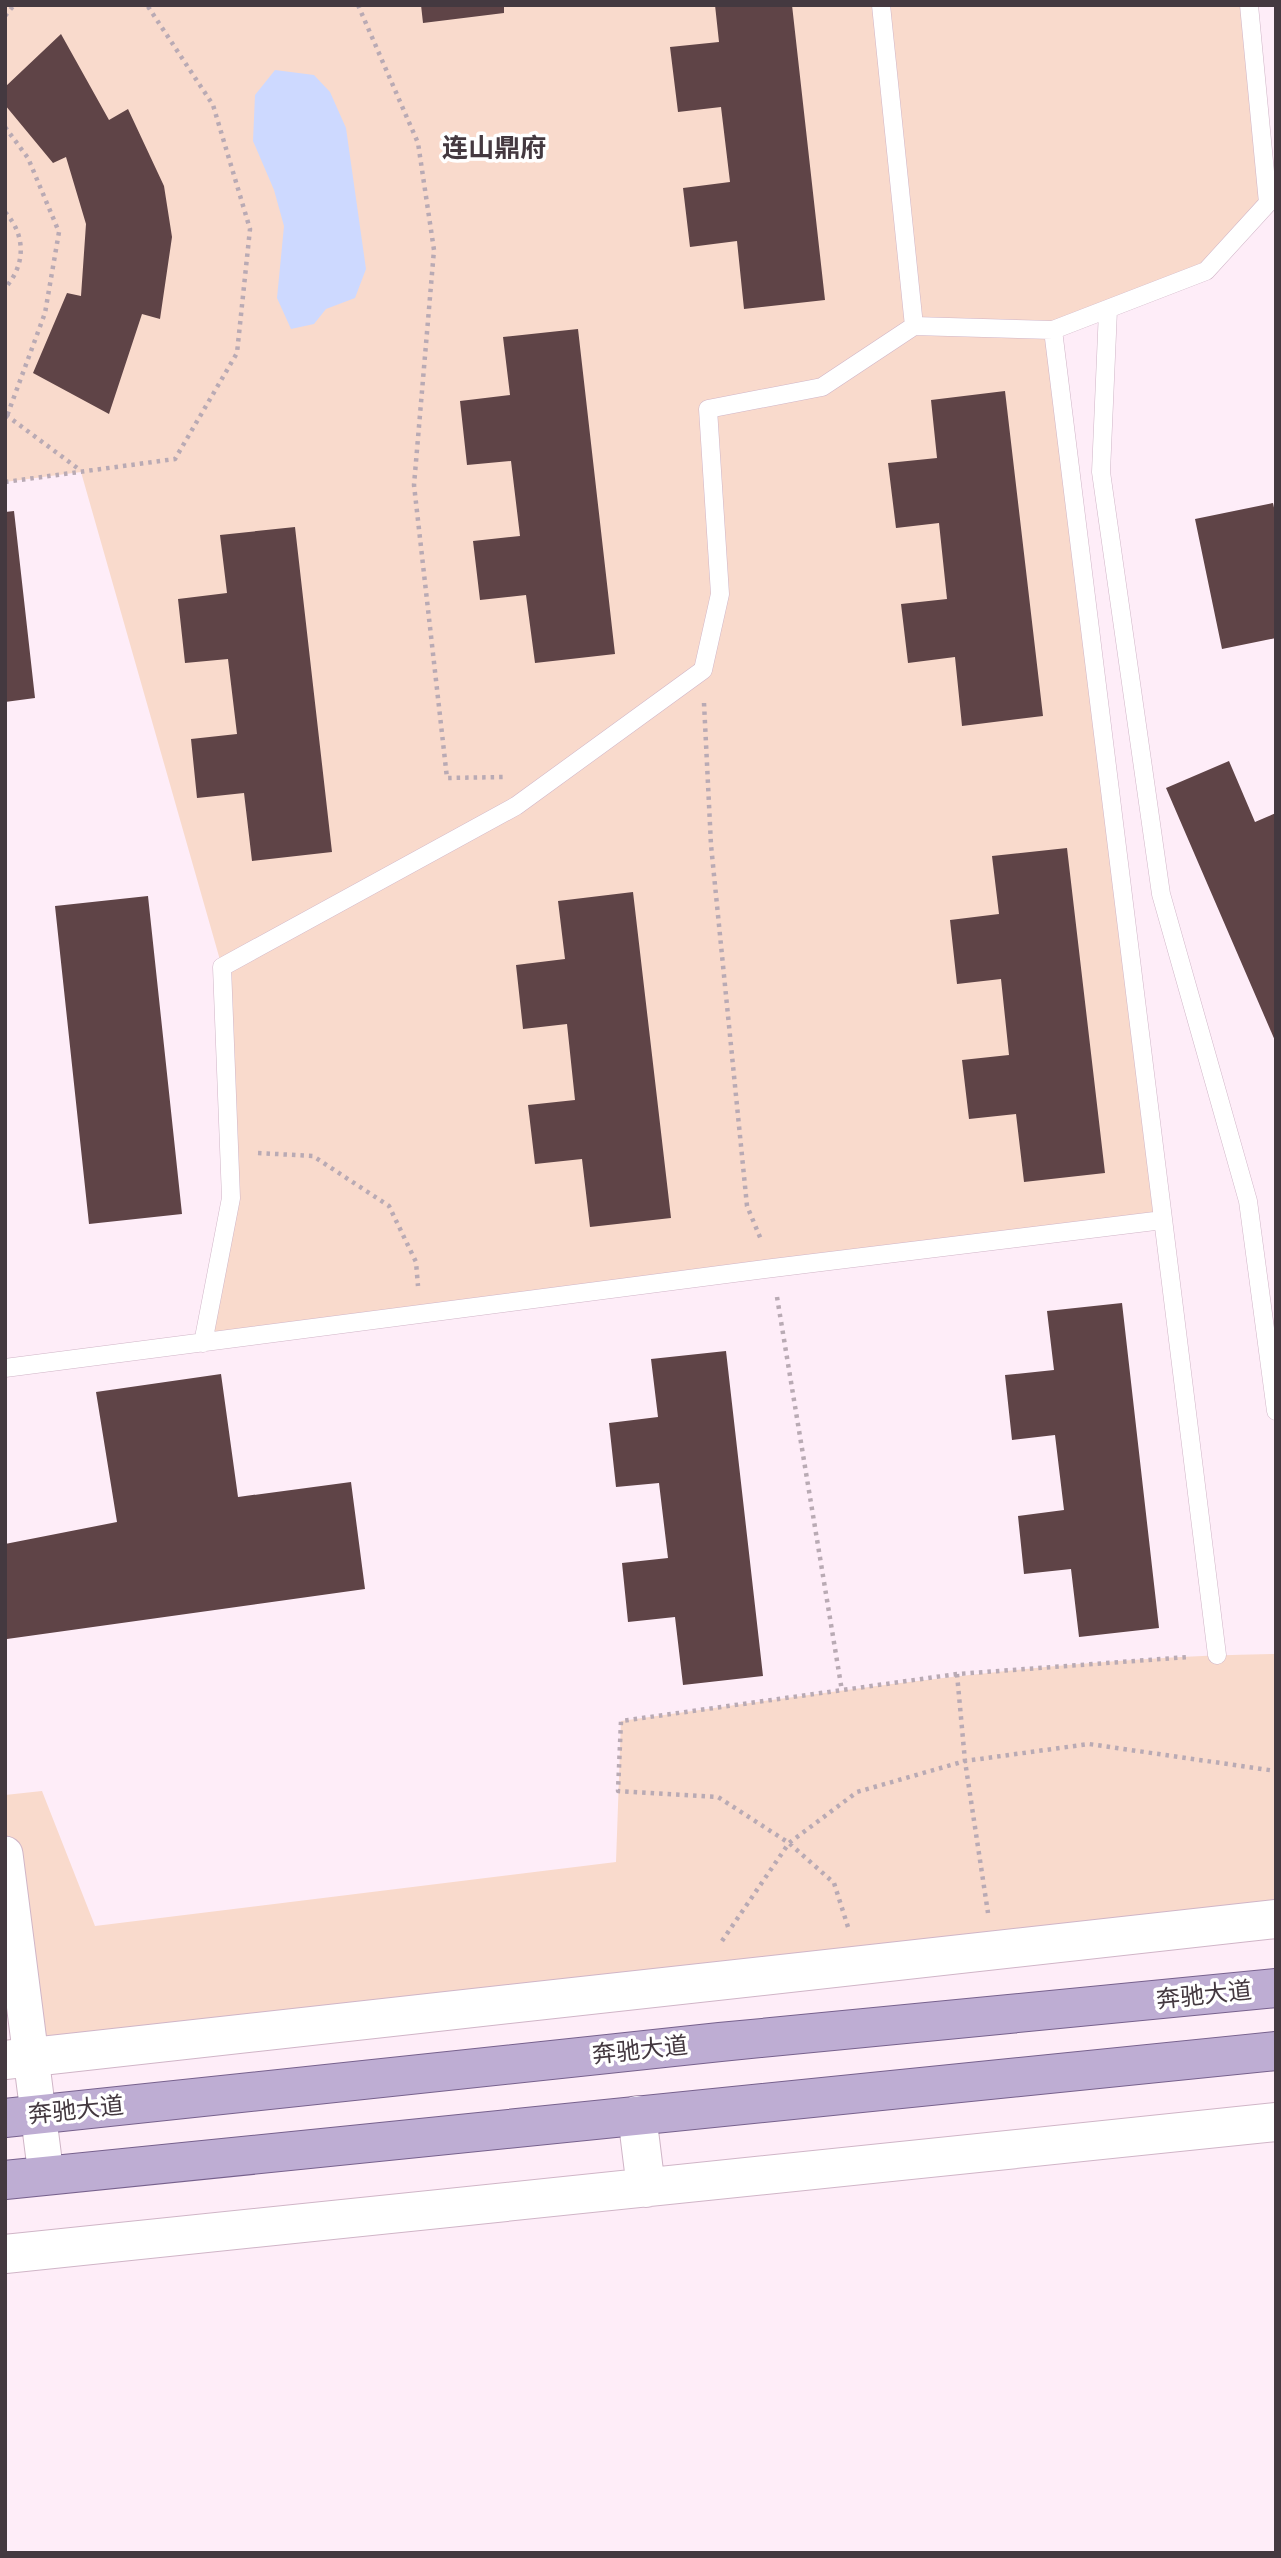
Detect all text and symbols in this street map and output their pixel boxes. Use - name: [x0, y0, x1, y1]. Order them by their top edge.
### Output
- district label: 连山鼎府: [442, 133, 546, 164]
- street label: 奔驰大道: [1155, 1976, 1253, 2014]
- street label: 奔驰大道: [591, 2031, 689, 2069]
- street label: 奔驰大道: [27, 2091, 125, 2129]

